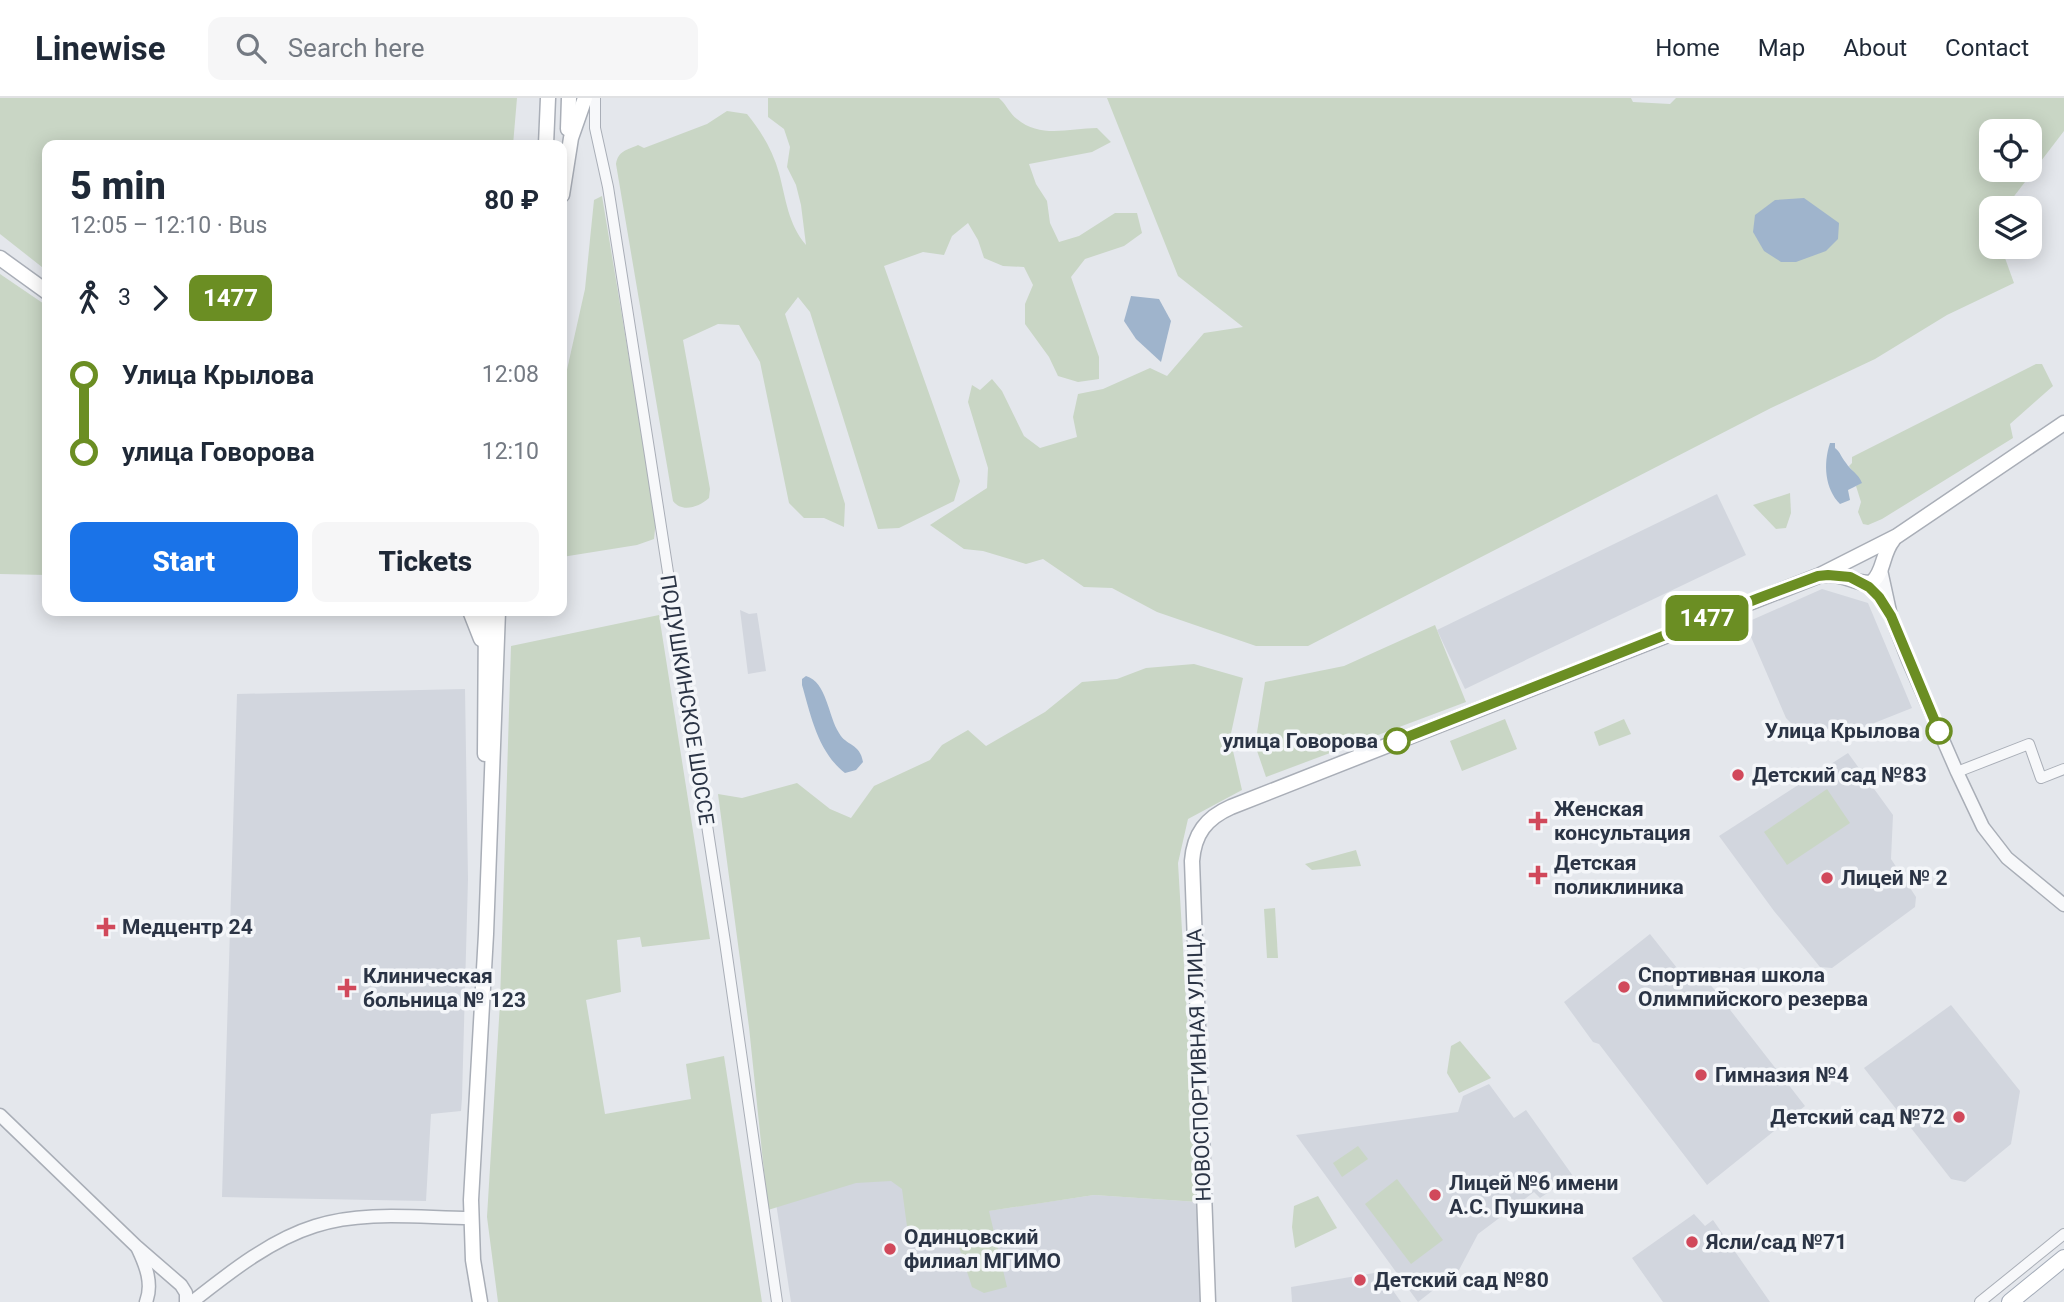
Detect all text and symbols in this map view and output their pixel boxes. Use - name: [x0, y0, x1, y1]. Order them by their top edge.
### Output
- search box: [208, 17, 698, 80]
- text: Linewise: [35, 29, 166, 68]
- icon: search: [232, 29, 270, 67]
- text: Search here: [288, 33, 424, 63]
- text: Home: [1655, 34, 1720, 62]
- text: Map: [1758, 34, 1805, 62]
- text: About: [1843, 34, 1907, 62]
- text: Contact: [1945, 34, 2029, 62]
- map controls: [1979, 119, 2042, 259]
- button: locate: [1979, 119, 2042, 182]
- text: 5 min: [70, 164, 166, 208]
- text: 80 ₽: [484, 185, 539, 215]
- button: layers: [1979, 196, 2042, 259]
- text: 12:05 – 12:10 · Bus: [70, 212, 267, 239]
- icon: walk: [70, 279, 108, 317]
- icon: forward: [141, 279, 179, 317]
- text: 3: [118, 284, 131, 311]
- text: 1477: [203, 284, 258, 312]
- text: Улица Крылова: [122, 360, 314, 390]
- text: 12:08: [482, 361, 539, 388]
- text: улица Говорова: [122, 437, 315, 467]
- text: 12:10: [482, 438, 539, 465]
- button: Start: [70, 522, 298, 602]
- button: Tickets: [312, 522, 539, 602]
- street label: ПОДУШКИНСКОЕ ШОССЕ: [655, 573, 719, 827]
- line badge: 1477: [1658, 595, 1756, 641]
- text: 1477: [1679, 604, 1735, 632]
- marker: Улица Крылова: [1926, 718, 1952, 744]
- place label: Улица Крылова: [1765, 719, 1920, 743]
- marker: улица Говорова: [1384, 728, 1410, 754]
- place label: улица Говорова: [1222, 729, 1378, 753]
- place label: Детский сад №83: [1752, 763, 1927, 787]
- marker: Детский сад №83: [1730, 767, 1746, 783]
- place label: Женская консультация: [1554, 797, 1691, 845]
- marker: Женская консультация: [1528, 811, 1548, 831]
- place label: Детская поликлиника: [1554, 851, 1684, 899]
- marker: Детская поликлиника: [1528, 865, 1548, 885]
- place label: Лицей № 2: [1841, 866, 1948, 890]
- marker: Лицей № 2: [1819, 870, 1835, 886]
- place label: Медцентр 24: [122, 915, 253, 939]
- marker: Медцентр 24: [96, 917, 116, 937]
- street label: НОВОСПОРТИВНАЯ УЛИЦА: [1182, 928, 1216, 1202]
- place label: Спортивная школа Олимпийского резерва: [1638, 963, 1868, 1011]
- place label: Клиническая больница № 123: [363, 964, 526, 1012]
- marker: Клиническая больница № 123: [337, 978, 357, 998]
- marker: Спортивная школа Олимпийского резерва: [1616, 979, 1632, 995]
- place label: Гимназия №4: [1715, 1063, 1849, 1087]
- marker: Гимназия №4: [1693, 1067, 1709, 1083]
- place label: Детский сад №72: [1770, 1105, 1945, 1129]
- marker: Детский сад №72: [1951, 1109, 1967, 1125]
- place label: Лицей №6 имени А.С. Пушкина: [1449, 1171, 1618, 1219]
- marker: Лицей №6 имени А.С. Пушкина: [1427, 1187, 1443, 1203]
- place label: Одинцовский филиал МГИМО: [904, 1225, 1061, 1273]
- place label: Ясли/сад №71: [1705, 1230, 1847, 1254]
- marker: Ясли/сад №71: [1684, 1234, 1700, 1250]
- marker: Одинцовский филиал МГИМО: [882, 1241, 898, 1257]
- place label: Детский сад №80: [1374, 1268, 1549, 1292]
- marker: Детский сад №80: [1352, 1272, 1368, 1288]

